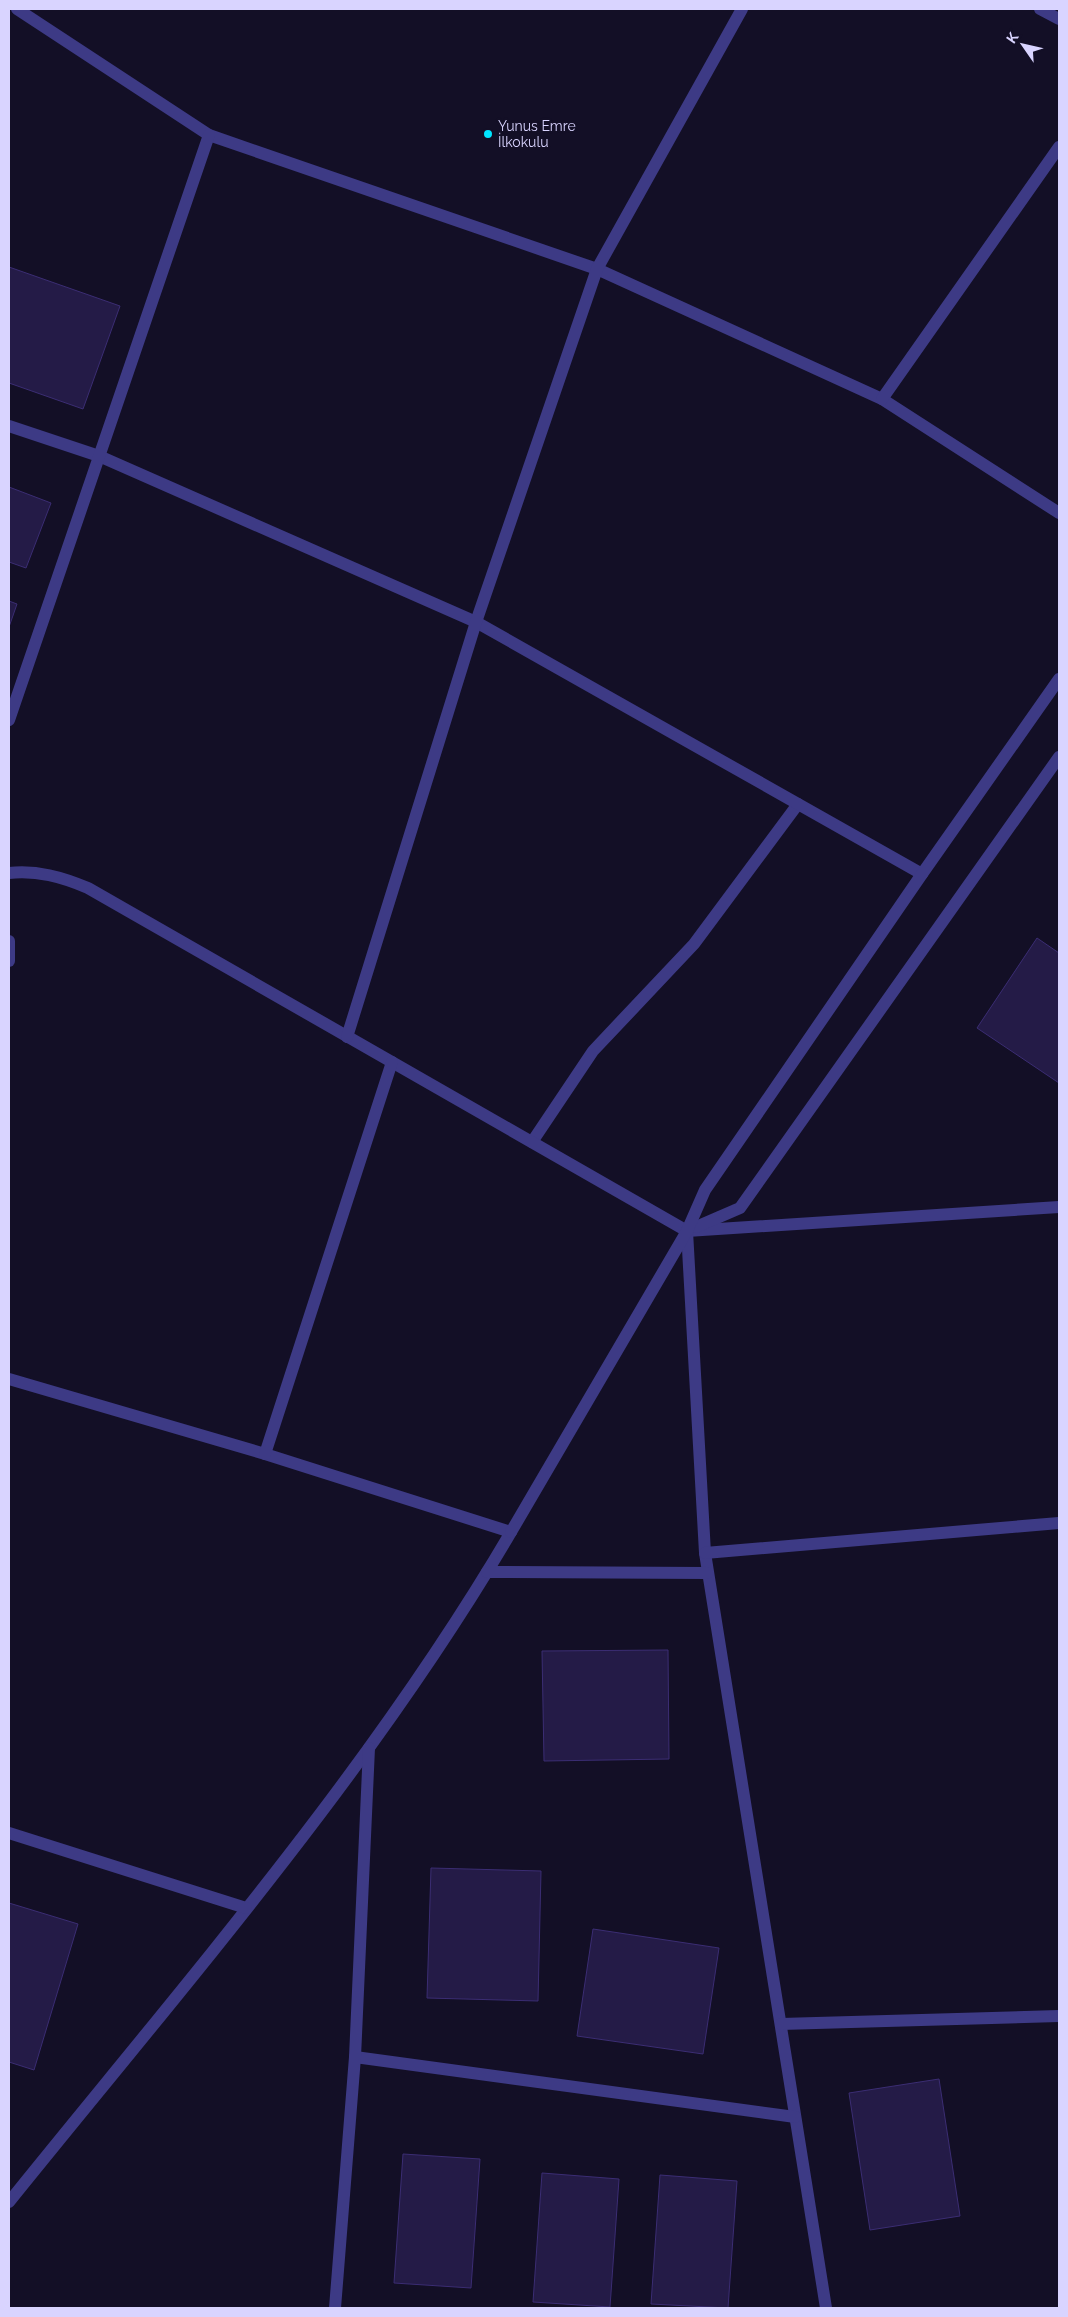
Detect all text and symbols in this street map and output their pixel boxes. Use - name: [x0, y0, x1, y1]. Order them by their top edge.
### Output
- north arrow: [998, 20, 1048, 70]
- text: K: [1003, 29, 1022, 46]
- place label: Yunus Emre İlkokulu: [498, 118, 576, 150]
- marker: Yunus Emre İlkokulu: [482, 128, 494, 140]

